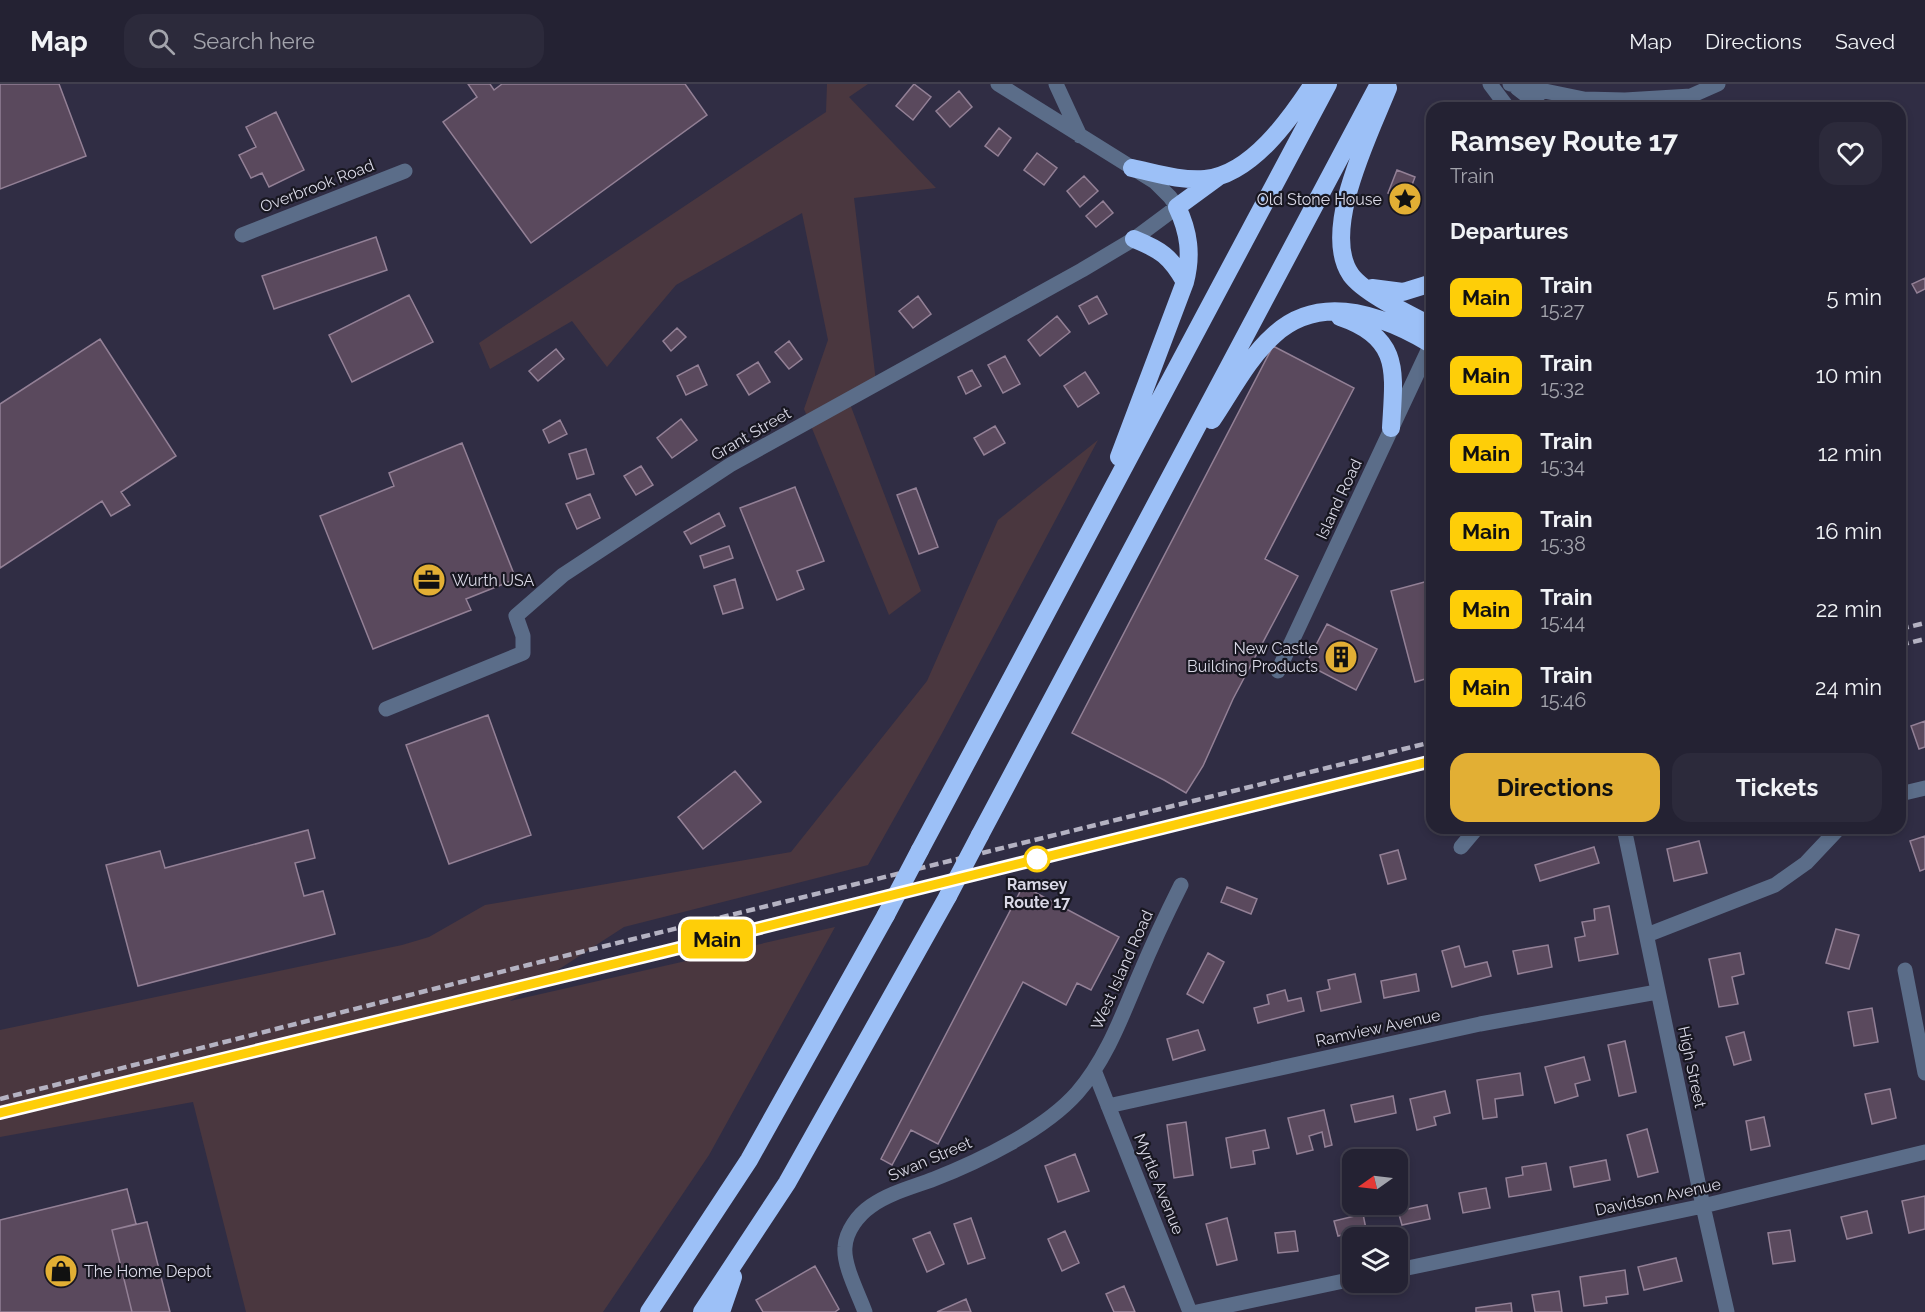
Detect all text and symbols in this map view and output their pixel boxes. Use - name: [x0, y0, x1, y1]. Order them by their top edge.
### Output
- search box: [124, 14, 544, 68]
- text: Map: [30, 25, 88, 58]
- icon: search: [145, 25, 178, 58]
- text: Search here: [193, 28, 315, 54]
- text: Map: [1629, 29, 1672, 54]
- text: Directions: [1705, 29, 1802, 54]
- text: Saved: [1835, 29, 1895, 54]
- button: heart: [1819, 122, 1882, 185]
- text: Ramsey Route 17: [1450, 125, 1678, 158]
- street label: Overbrook Road: [257, 156, 377, 216]
- text: Train: [1450, 164, 1494, 188]
- place icon: Old Stone House: [1387, 181, 1423, 217]
- place label: Old Stone House: [1257, 190, 1382, 209]
- text: Departures: [1450, 218, 1568, 244]
- text: Train: [1540, 272, 1593, 298]
- text: 5 min: [1827, 284, 1882, 310]
- text: Main: [1462, 285, 1510, 310]
- text: 15:27: [1540, 298, 1584, 322]
- text: Train: [1540, 350, 1593, 376]
- text: 10 min: [1816, 362, 1882, 388]
- text: Main: [1462, 363, 1510, 388]
- text: 15:32: [1540, 376, 1584, 400]
- street label: Grant Street: [708, 403, 795, 464]
- text: Train: [1540, 428, 1593, 454]
- text: 12 min: [1818, 440, 1882, 466]
- text: Main: [1462, 441, 1510, 466]
- text: 15:34: [1540, 454, 1585, 478]
- street label: Island Road: [1312, 456, 1366, 542]
- text: Train: [1540, 506, 1593, 532]
- text: 16 min: [1816, 518, 1882, 544]
- text: Main: [1462, 519, 1510, 544]
- text: 15:38: [1540, 532, 1586, 556]
- office icon: Wurth USA: [411, 562, 447, 598]
- place label: Wurth USA: [452, 571, 535, 590]
- text: Train: [1540, 584, 1593, 610]
- text: 22 min: [1816, 596, 1882, 622]
- text: Main: [1462, 597, 1510, 622]
- text: 15:44: [1540, 610, 1585, 634]
- place label: New Castle Building Products: [1187, 639, 1318, 676]
- building icon: New Castle Building Products: [1323, 639, 1359, 675]
- text: Train: [1540, 662, 1593, 688]
- text: 24 min: [1815, 674, 1882, 700]
- text: Main: [1462, 675, 1510, 700]
- text: 15:46: [1540, 688, 1586, 712]
- button: Directions: [1450, 753, 1660, 822]
- button: Tickets: [1672, 753, 1882, 822]
- marker: Ramsey Route 17: [1024, 846, 1050, 872]
- place label: Ramsey Route 17: [1004, 875, 1070, 912]
- street label: West Island Road: [1087, 907, 1157, 1033]
- line badge: Main: [675, 920, 759, 958]
- text: Main: [693, 927, 741, 952]
- street label: Ramview Avenue: [1314, 1006, 1442, 1050]
- street label: High Street: [1674, 1024, 1710, 1110]
- street label: Myrtle Avenue: [1130, 1131, 1188, 1237]
- street label: Swan Street: [885, 1133, 975, 1185]
- north arrow: [1342, 1149, 1408, 1215]
- map controls: [1342, 1149, 1408, 1293]
- street label: Davidson Avenue: [1593, 1174, 1723, 1220]
- button: layers: [1342, 1227, 1408, 1293]
- shop icon: The Home Depot: [43, 1253, 79, 1289]
- place label: The Home Depot: [84, 1262, 212, 1281]

